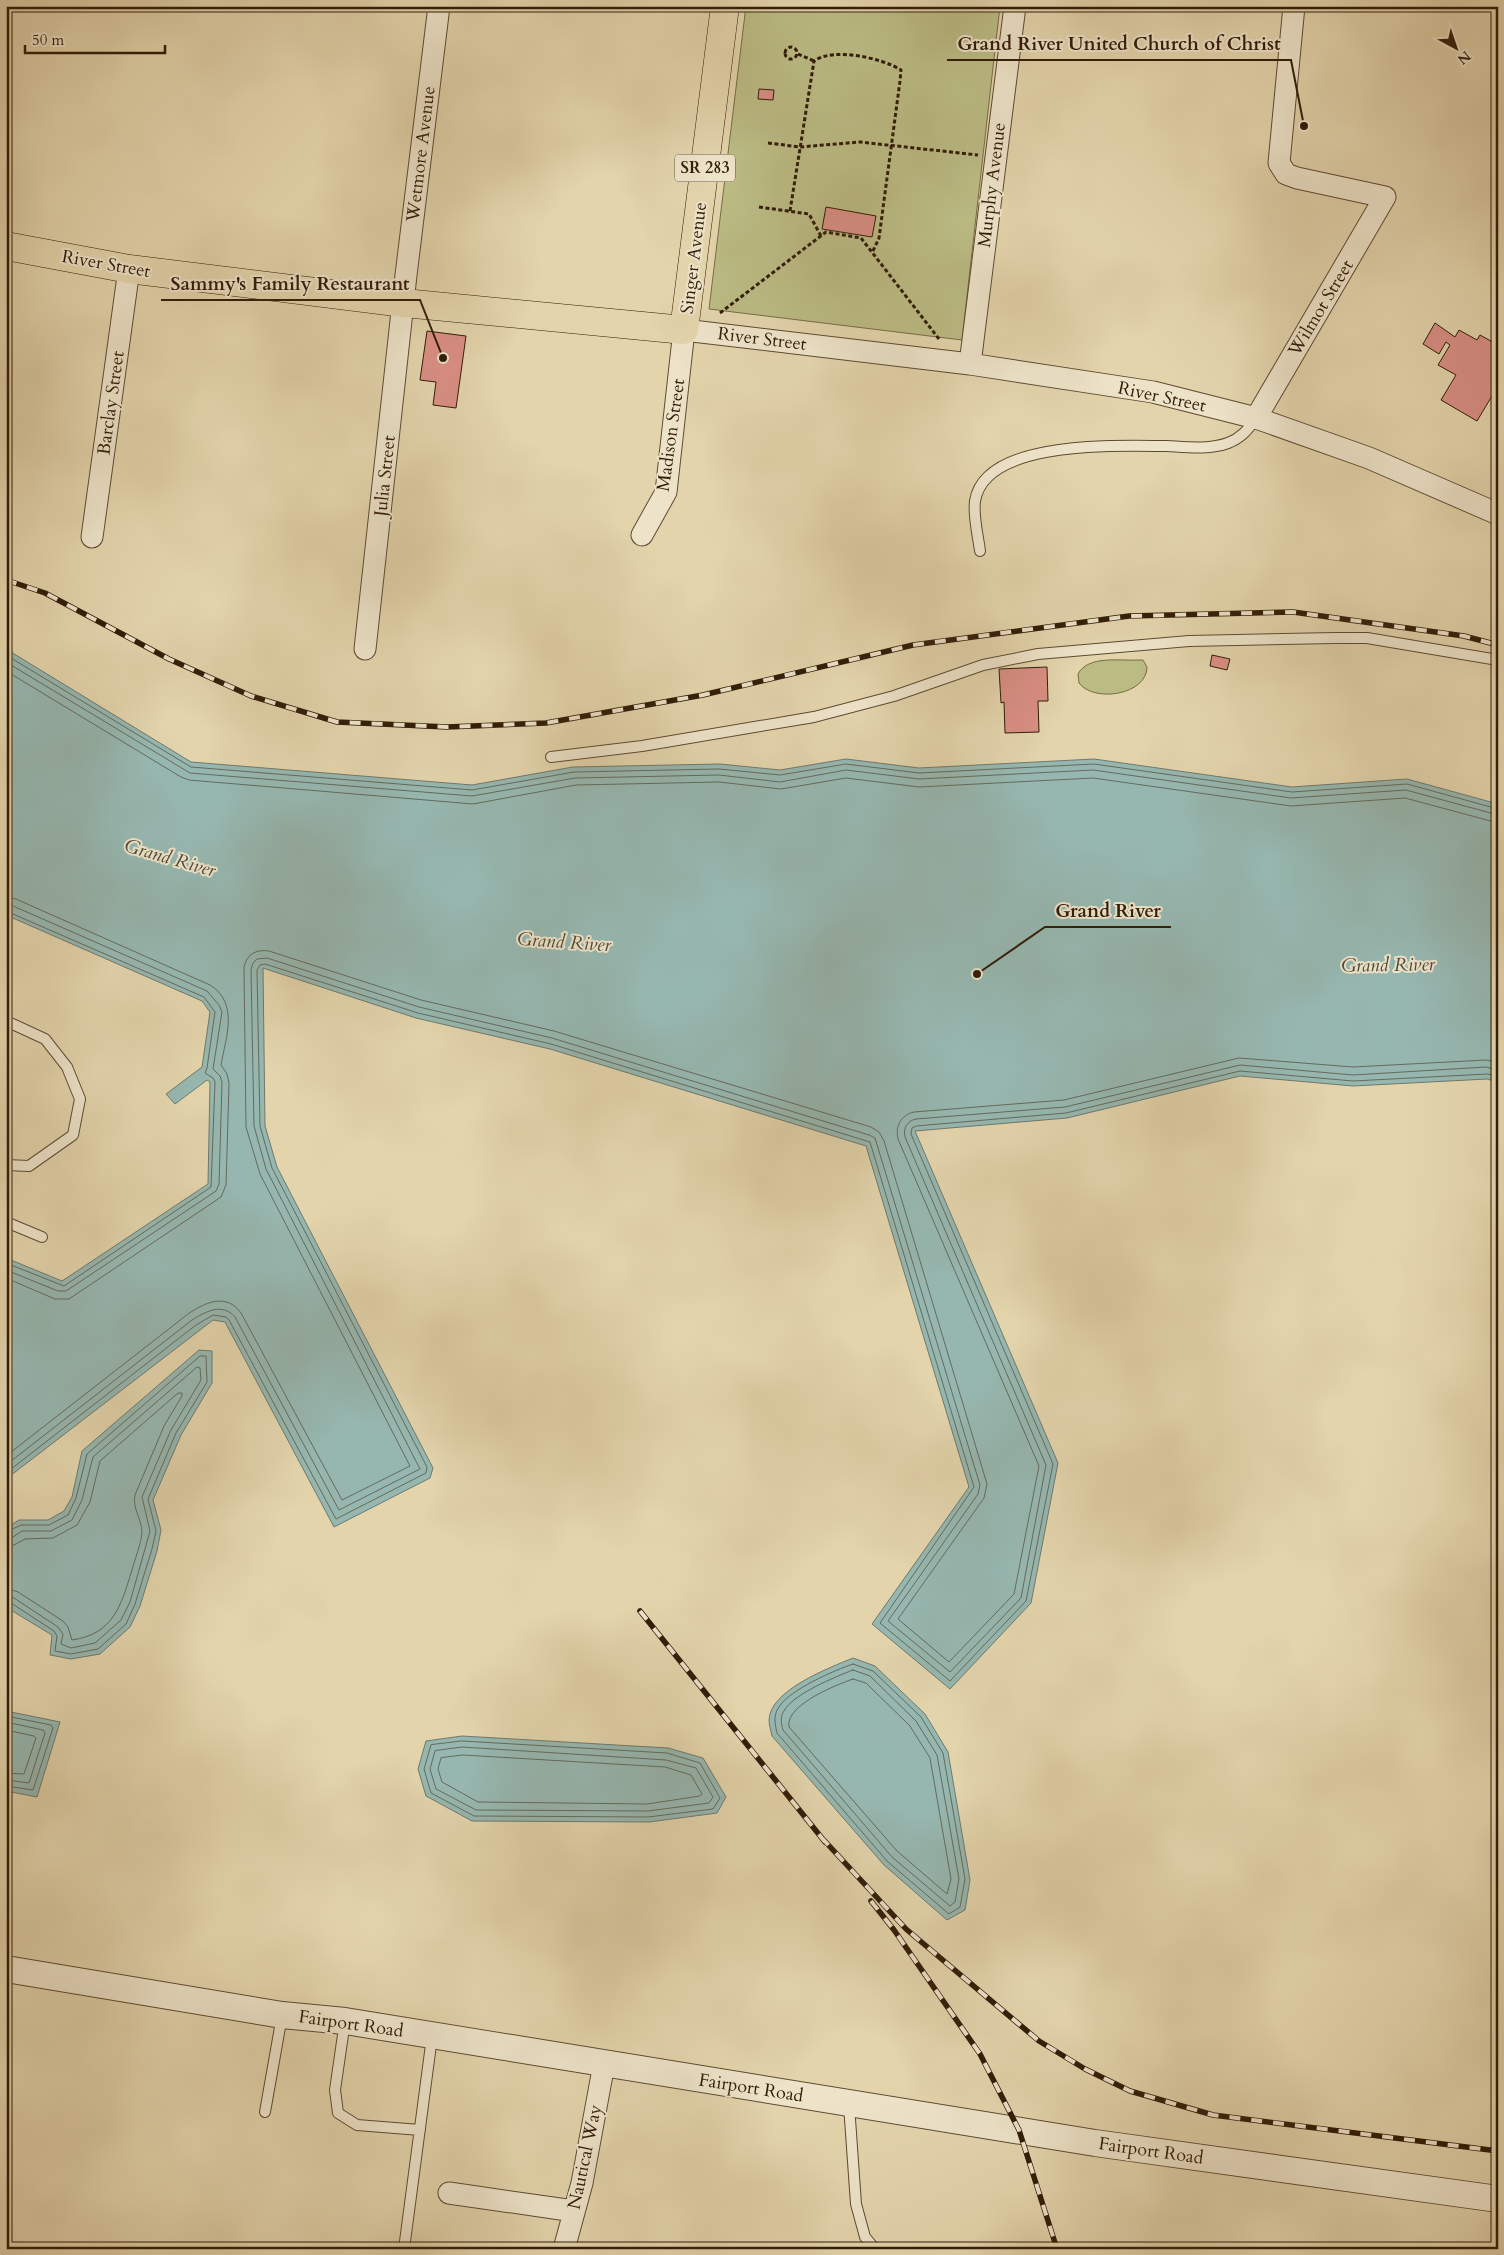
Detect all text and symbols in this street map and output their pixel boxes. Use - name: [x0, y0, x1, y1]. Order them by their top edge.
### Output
- scale bar: [25, 22, 165, 54]
- north arrow: [1432, 22, 1482, 72]
- callout: Grand River United Church of Christ: [947, 26, 1291, 60]
- text: 50 m: [32, 30, 64, 50]
- text: Grand River United Church of Christ: [957, 31, 1281, 57]
- text: N: [1453, 46, 1475, 69]
- street label: Wetmore Avenue: [400, 85, 442, 224]
- street label: Murphy Avenue: [972, 121, 1012, 249]
- road number: SR 283: [675, 154, 735, 182]
- street label: Singer Avenue: [675, 201, 713, 315]
- street label: River Street: [60, 244, 153, 284]
- street label: Wilmot Street: [1282, 255, 1360, 362]
- callout: Sammy's Family Restaurant: [161, 266, 420, 300]
- text: Sammy's Family Restaurant: [170, 271, 410, 297]
- street label: River Street: [716, 321, 808, 357]
- street label: Barclay Street: [91, 349, 131, 457]
- street label: River Street: [1116, 375, 1209, 419]
- street label: Madison Street: [651, 377, 691, 493]
- street label: Julia Street: [368, 434, 402, 521]
- water label: Grand River: [121, 833, 219, 884]
- callout: Grand River: [1045, 893, 1171, 927]
- text: Grand River: [1055, 898, 1161, 924]
- water label: Grand River: [516, 926, 612, 958]
- water label: Grand River: [1341, 951, 1436, 979]
- street label: Fairport Road: [297, 2004, 405, 2044]
- street label: Fairport Road: [697, 2067, 806, 2109]
- street label: Nautical Way: [562, 2102, 608, 2212]
- street label: Fairport Road: [1097, 2131, 1205, 2171]

